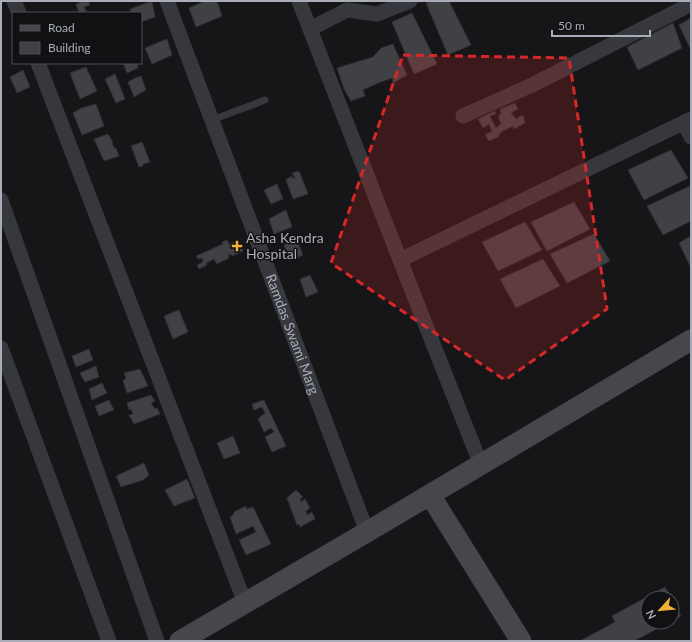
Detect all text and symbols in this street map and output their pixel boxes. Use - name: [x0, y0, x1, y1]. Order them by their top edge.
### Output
- legend: [12, 12, 142, 64]
- scale bar: [552, 12, 650, 38]
- text: 50 m: [558, 18, 585, 33]
- text: Road: [48, 20, 75, 35]
- text: Building: [48, 40, 91, 55]
- place label: Asha Kendra Hospital: [246, 229, 324, 262]
- marker: Asha Kendra Hospital: [231, 240, 243, 252]
- street label: Ramdas Swami Marg: [263, 271, 323, 397]
- north arrow: [640, 590, 680, 630]
- text: N: [643, 608, 658, 621]

